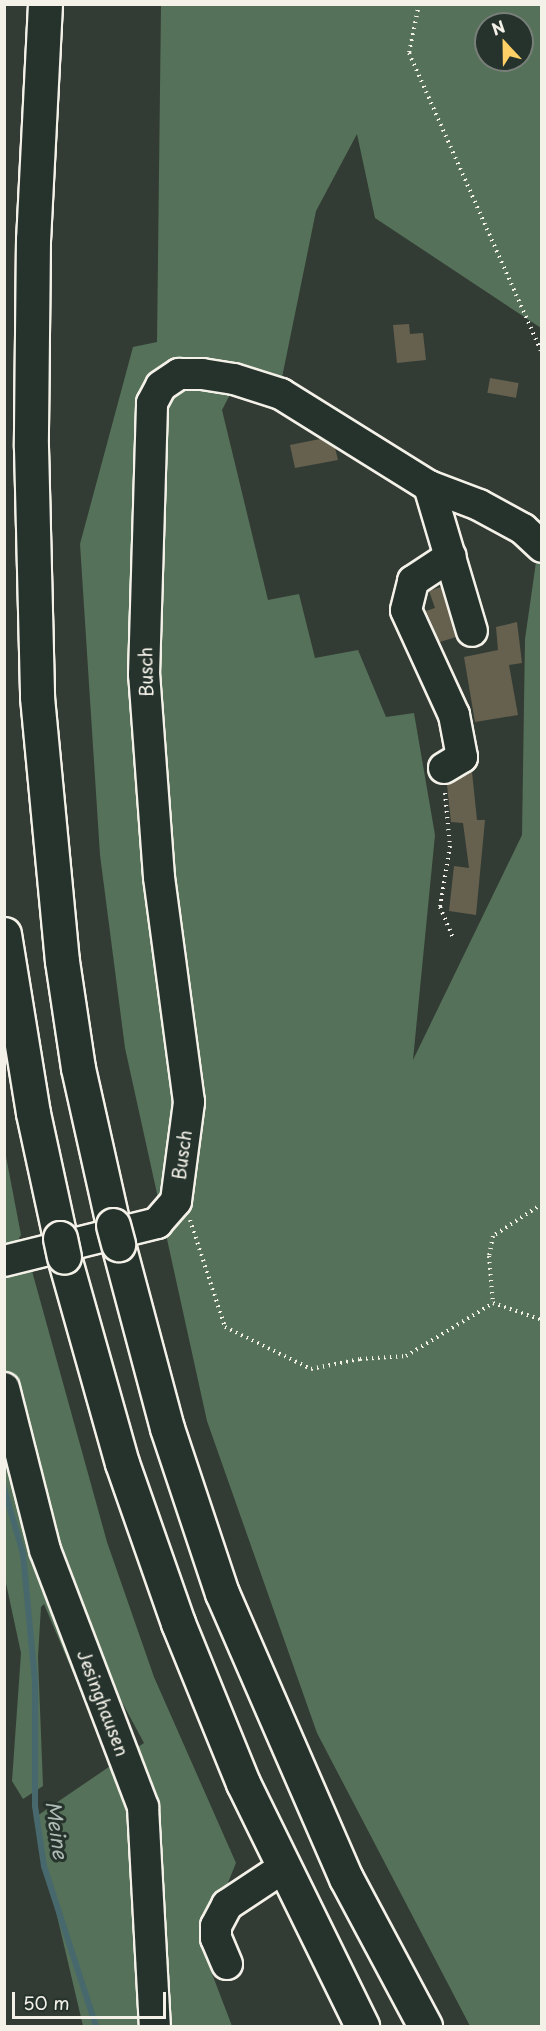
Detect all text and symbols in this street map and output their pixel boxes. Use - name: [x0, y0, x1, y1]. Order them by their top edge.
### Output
- north arrow: [474, 12, 534, 72]
- text: N: [488, 14, 508, 41]
- street label: Busch: [135, 647, 157, 697]
- street label: Busch: [168, 1129, 196, 1181]
- street label: Jesinghausen: [73, 1647, 133, 1759]
- water label: Meine: [41, 1799, 73, 1861]
- scale bar: [15, 1980, 170, 2018]
- text: 50 m: [23, 1989, 70, 2016]

